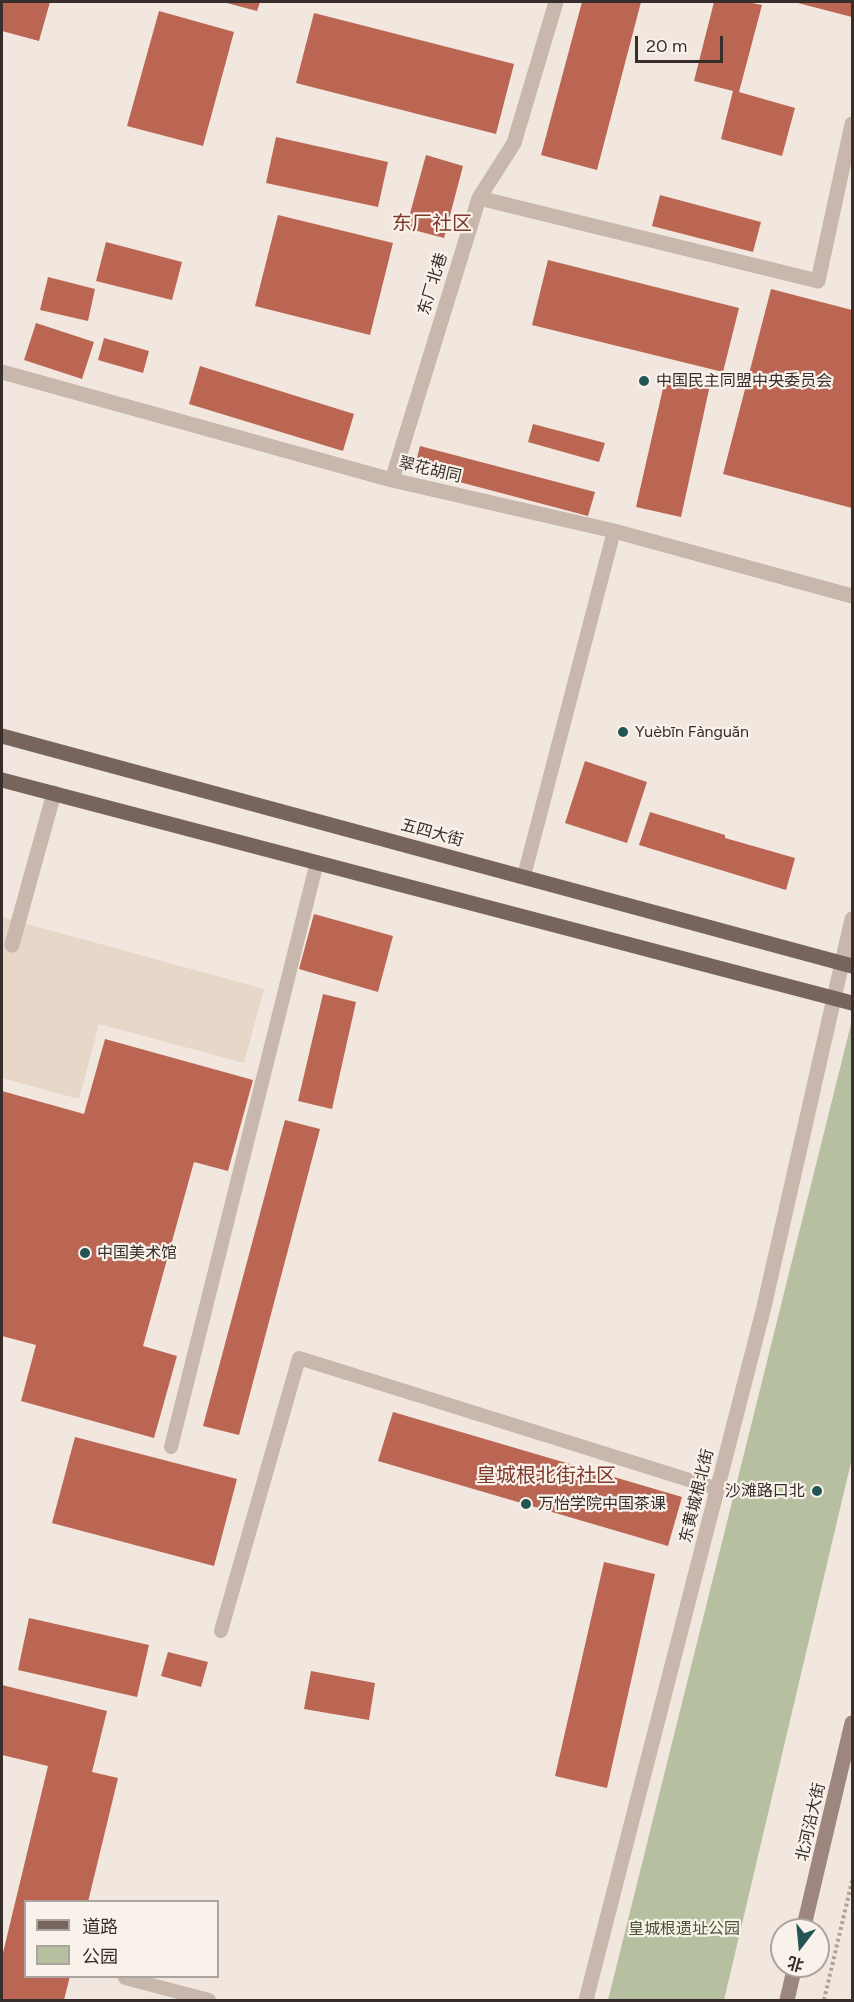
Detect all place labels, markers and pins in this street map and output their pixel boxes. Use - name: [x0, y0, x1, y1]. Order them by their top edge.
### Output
- place label: 中国民主同盟中央委员会: [656, 371, 832, 391]
- marker: 中国民主同盟中央委员会: [637, 374, 651, 388]
- place label: Yuèbīn Fànguǎn: [635, 722, 749, 742]
- marker: Yuèbīn Fànguǎn: [616, 725, 630, 739]
- place label: 中国美术馆: [97, 1243, 177, 1263]
- marker: 中国美术馆: [78, 1246, 92, 1260]
- place label: 沙滩路口北: [725, 1481, 805, 1501]
- marker: 沙滩路口北: [810, 1484, 824, 1498]
- place label: 万怡学院中国茶课: [538, 1494, 666, 1514]
- marker: 万怡学院中国茶课: [519, 1497, 533, 1511]

